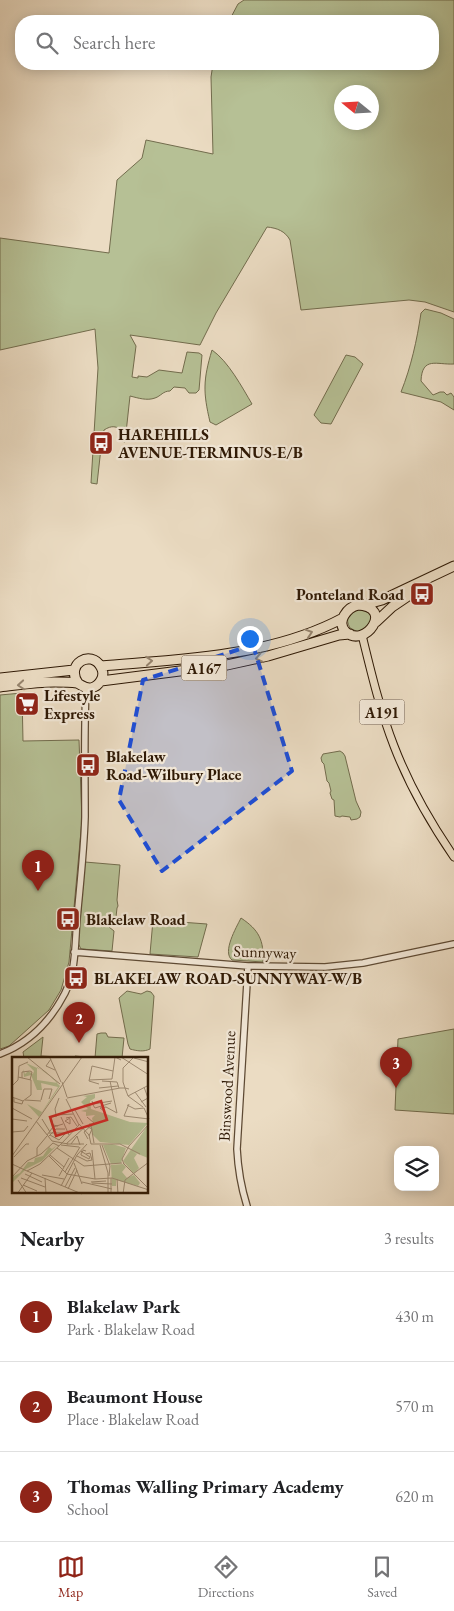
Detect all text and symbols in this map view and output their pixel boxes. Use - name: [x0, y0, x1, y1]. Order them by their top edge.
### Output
- search box: [15, 15, 439, 70]
- icon: search: [33, 29, 61, 57]
- text: Search here: [73, 30, 155, 55]
- north arrow: [334, 85, 379, 130]
- place label: HAREHILLS AVENUE-TERMINUS-E/B: [117, 424, 303, 463]
- bus stop icon: HAREHILLS AVENUE-TERMINUS-E/B: [88, 430, 114, 456]
- bus stop icon: Ponteland Road: [409, 581, 435, 607]
- place label: Ponteland Road: [296, 584, 404, 605]
- your location: [237, 626, 263, 652]
- one-way arrow: [304, 629, 312, 639]
- one-way arrow: [254, 653, 263, 663]
- one-way arrow: [145, 656, 153, 667]
- road number: A167: [182, 656, 226, 680]
- one-way arrow: [17, 679, 25, 690]
- place label: Lifestyle Express: [44, 685, 101, 724]
- supermarket icon: Lifestyle Express: [14, 691, 40, 717]
- road number: A191: [360, 700, 404, 724]
- place label: Blakelaw Road-Wilbury Place: [106, 746, 242, 785]
- bus stop icon: Blakelaw Road-Wilbury Place: [75, 752, 101, 778]
- pin: 1: [22, 850, 54, 891]
- bus stop icon: Blakelaw Road: [55, 906, 81, 932]
- place label: Blakelaw Road: [86, 909, 186, 930]
- street label: Sunnyway: [233, 940, 298, 964]
- bus stop icon: BLAKELAW ROAD-SUNNYWAY-W/B: [63, 965, 89, 991]
- place label: BLAKELAW ROAD-SUNNYWAY-W/B: [94, 968, 362, 989]
- pin: 2: [63, 1002, 95, 1043]
- street label: Binswood Avenue: [214, 1030, 240, 1142]
- pin: 3: [380, 1047, 412, 1088]
- inset map: [12, 1057, 149, 1194]
- map controls: [394, 1146, 439, 1191]
- button: layers: [394, 1146, 439, 1191]
- text: Nearby: [20, 1225, 84, 1252]
- text: 3 results: [384, 1228, 434, 1249]
- text: Blakelaw Park: [67, 1294, 180, 1319]
- text: 1: [32, 1306, 40, 1327]
- text: 430 m: [395, 1306, 434, 1327]
- text: Park · Blakelaw Road: [67, 1319, 195, 1340]
- text: Beaumont House: [67, 1384, 203, 1409]
- text: 2: [32, 1396, 40, 1417]
- text: 570 m: [395, 1396, 434, 1417]
- text: Place · Blakelaw Road: [67, 1409, 199, 1430]
- text: Thomas Walling Primary Academy: [67, 1474, 344, 1499]
- text: 3: [32, 1486, 40, 1507]
- text: 620 m: [395, 1486, 434, 1507]
- text: School: [67, 1499, 109, 1520]
- tab: Map: [57, 1553, 85, 1601]
- tab: Directions: [198, 1553, 254, 1601]
- tab: Saved: [367, 1553, 397, 1601]

